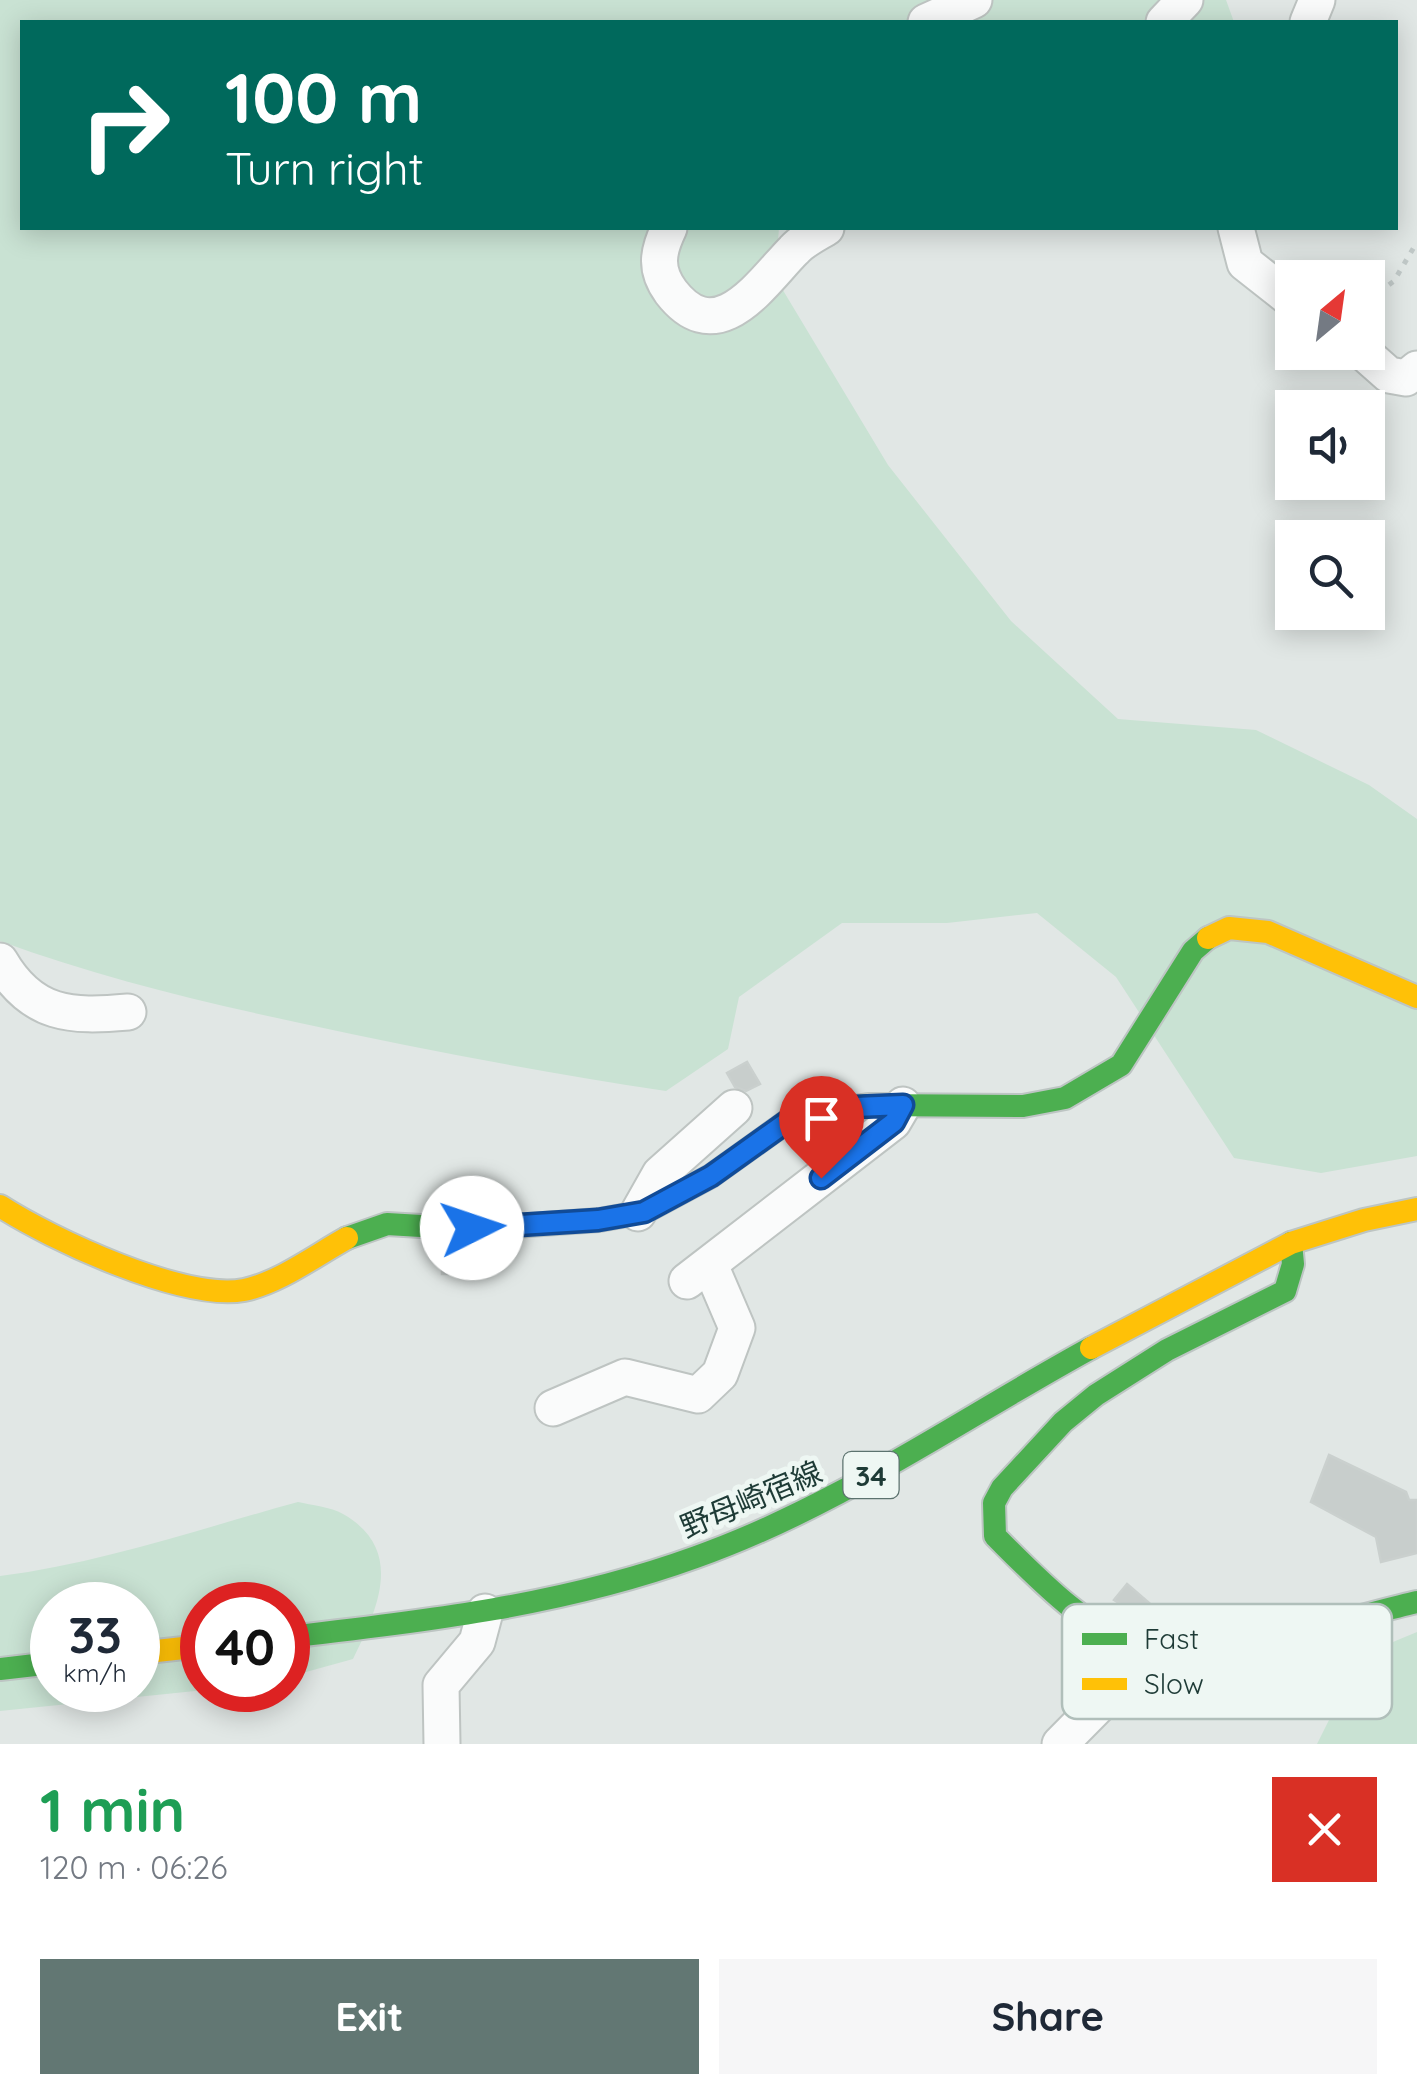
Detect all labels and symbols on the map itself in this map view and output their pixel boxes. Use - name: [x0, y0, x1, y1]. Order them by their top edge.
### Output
- north arrow: [1275, 260, 1385, 370]
- pin: [779, 1076, 864, 1179]
- position arrow: [420, 1176, 524, 1280]
- street label: 野母崎宿線: [675, 1452, 827, 1546]
- road number: 34: [844, 1452, 898, 1498]
- speed limit sign: 40: [180, 1582, 310, 1712]
- legend: [1062, 1604, 1392, 1719]
- text: Fast: [1144, 1621, 1199, 1656]
- text: Slow: [1144, 1666, 1204, 1701]

